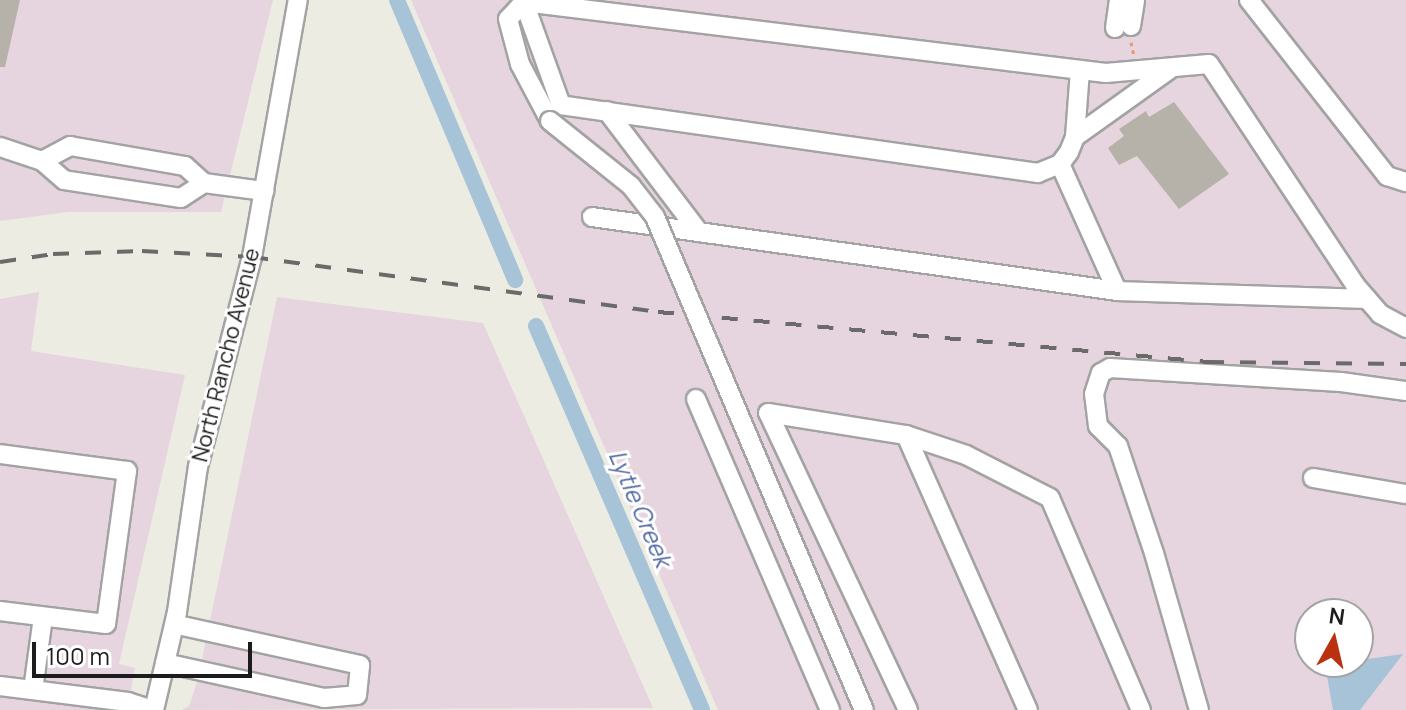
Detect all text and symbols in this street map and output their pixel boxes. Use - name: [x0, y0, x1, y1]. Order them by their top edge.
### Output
- street label: North Rancho Avenue: [187, 245, 265, 465]
- water label: Lytle Creek: [603, 445, 679, 571]
- north arrow: [1294, 598, 1374, 678]
- text: N: [1327, 600, 1347, 632]
- scale bar: [36, 626, 256, 676]
- text: 100 m: [46, 639, 110, 672]

